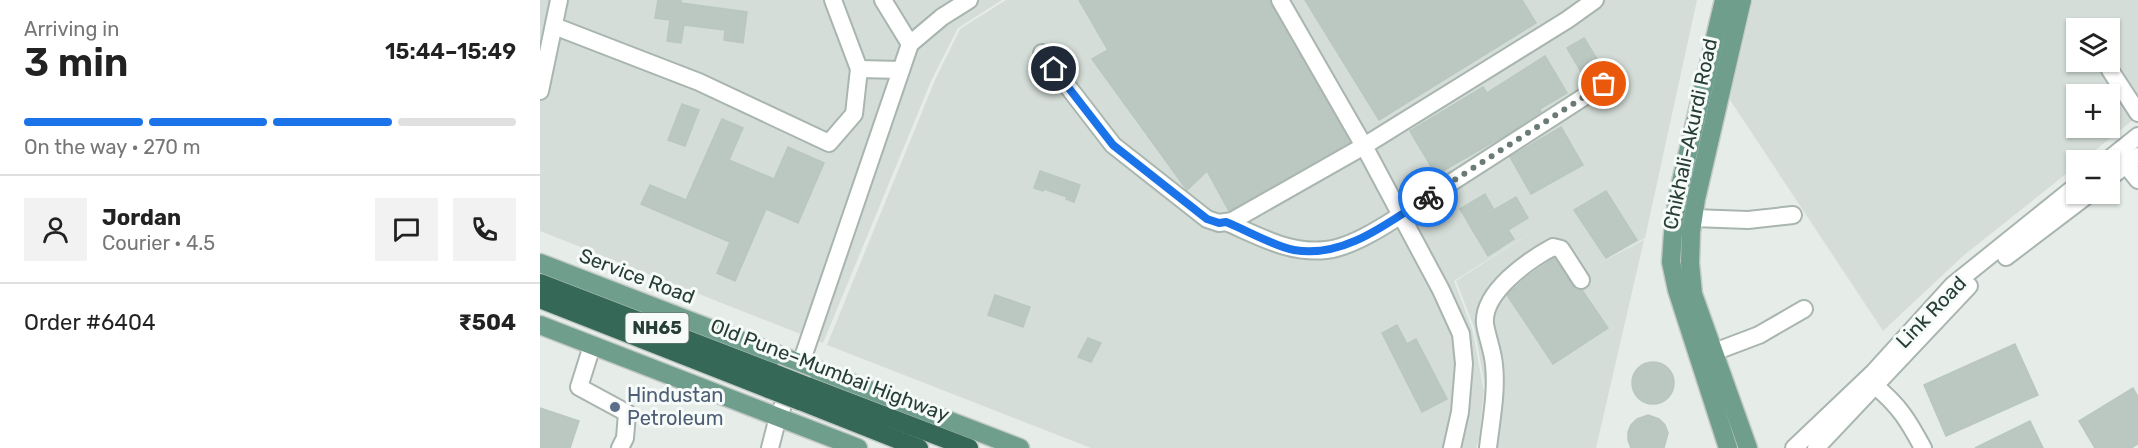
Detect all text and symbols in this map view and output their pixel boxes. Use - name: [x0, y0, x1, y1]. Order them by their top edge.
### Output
- text: Arriving in: [24, 17, 119, 41]
- map controls: [2066, 18, 2120, 204]
- button: layers: [2066, 18, 2120, 72]
- street label: Chikhali-Akurdi Road: [1658, 36, 1722, 232]
- text: 15:44–15:49: [385, 38, 516, 65]
- text: 3 min: [24, 40, 129, 86]
- pin: [1028, 43, 1079, 94]
- icon: home: [1037, 52, 1070, 85]
- pin: [1578, 58, 1629, 109]
- icon: bag: [1587, 67, 1620, 100]
- button: +: [2066, 84, 2120, 138]
- text: On the way · 270 m: [24, 135, 201, 159]
- button: −: [2066, 150, 2120, 204]
- courier: [1398, 167, 1458, 227]
- icon: bike: [1412, 181, 1445, 214]
- button: person: [24, 198, 87, 261]
- button: chat: [375, 198, 438, 261]
- button: phone: [453, 198, 516, 261]
- text: Jordan: [102, 204, 181, 231]
- text: Courier · 4.5: [102, 231, 215, 255]
- street label: Service Road: [576, 243, 698, 309]
- street label: Link Road: [1891, 271, 1971, 353]
- text: Order #6404: [24, 309, 156, 336]
- text: ₹504: [459, 309, 516, 336]
- road number: NH65: [626, 313, 688, 343]
- street label: Old Pune–Mumbai Highway: [707, 313, 953, 427]
- place label: Hindustan Petroleum: [627, 383, 723, 430]
- marker: Hindustan Petroleum: [608, 400, 622, 414]

